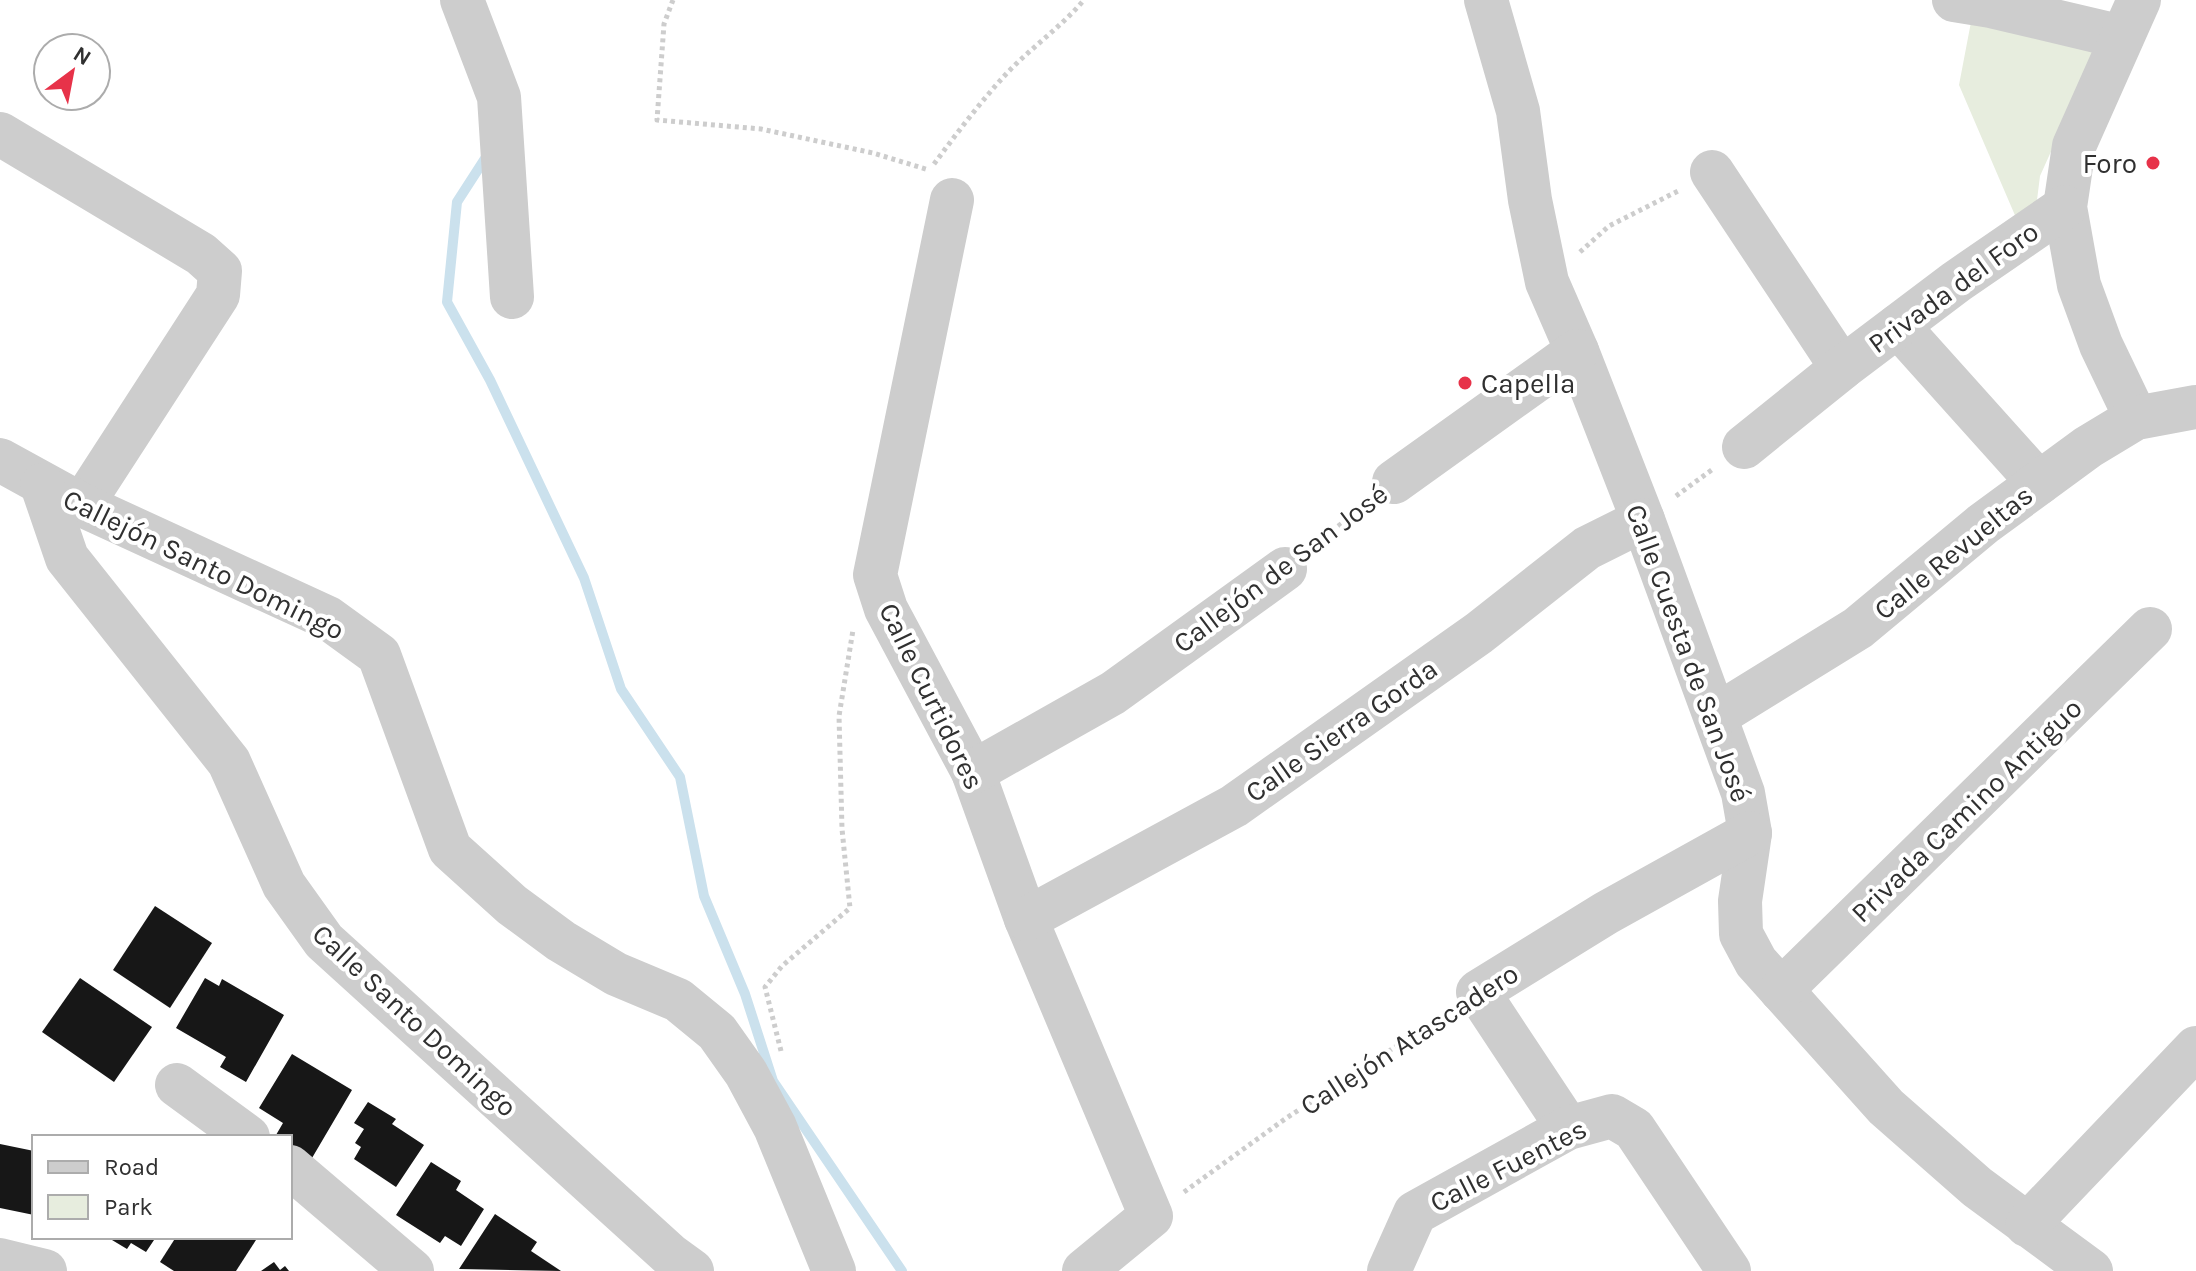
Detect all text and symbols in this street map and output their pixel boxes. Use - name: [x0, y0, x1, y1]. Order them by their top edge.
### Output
- north arrow: [32, 32, 112, 112]
- text: N: [68, 41, 96, 71]
- place label: Foro: [2082, 147, 2137, 180]
- marker: Foro: [2144, 154, 2162, 172]
- street label: Privada del Foro: [1862, 215, 2045, 360]
- place label: Capella: [1481, 367, 1575, 400]
- marker: Capella: [1456, 374, 1474, 392]
- street label: Callejón de San José: [1167, 477, 1394, 660]
- street label: Calle Revueltas: [1867, 478, 2039, 626]
- street label: Callejón Santo Domingo: [58, 482, 350, 647]
- street label: Calle Cuesta de San José: [1619, 500, 1758, 806]
- street label: Calle Curtidores: [872, 598, 991, 795]
- street label: Calle Sierra Gorda: [1239, 652, 1444, 809]
- street label: Privada Camino Antiguo: [1844, 692, 2089, 929]
- street label: Calle Santo Domingo: [306, 917, 524, 1124]
- street label: Callejón Atascadero: [1294, 957, 1524, 1122]
- street label: Calle Fuentes: [1424, 1112, 1592, 1219]
- legend: [32, 1135, 292, 1239]
- text: Road: [104, 1153, 159, 1181]
- text: Park: [104, 1193, 153, 1221]

